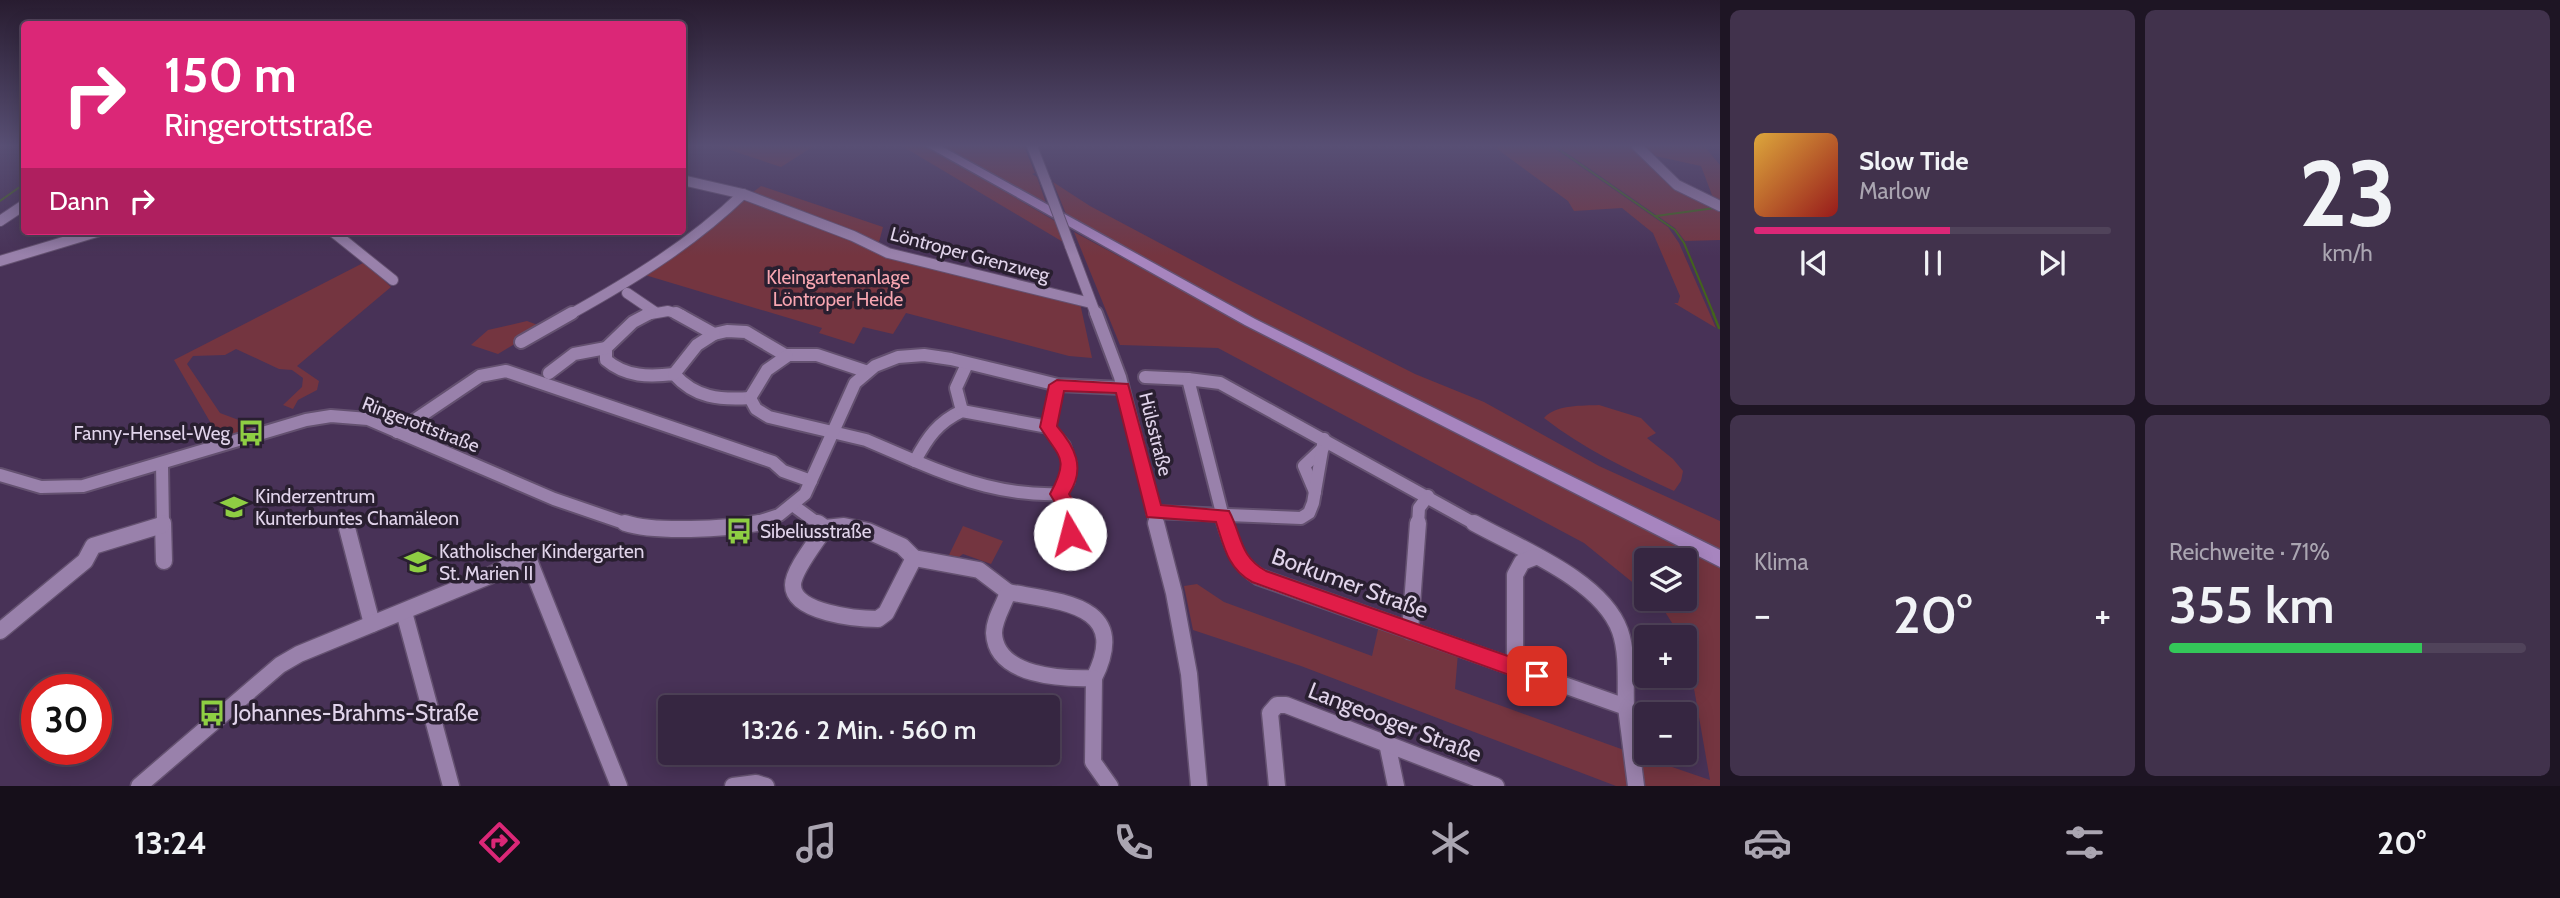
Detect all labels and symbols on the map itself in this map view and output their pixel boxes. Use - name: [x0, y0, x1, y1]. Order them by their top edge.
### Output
- street label: Löntroper Grenzweg: [888, 222, 1053, 287]
- park label: Kleingartenanlage Löntroper Heide: [766, 266, 910, 311]
- street label: Hülsstraße: [1134, 390, 1177, 479]
- street label: Ringerottstraße: [359, 392, 483, 457]
- bus stop icon: Fanny-Hensel-Weg: [236, 418, 266, 448]
- place label: Fanny-Hensel-Weg: [73, 422, 231, 445]
- place label: Kinderzentrum Kunterbuntes Chamäleon: [255, 485, 459, 530]
- school or university icon: Kinderzentrum Kunterbuntes Chamäleon: [219, 492, 249, 522]
- position arrow: [1033, 497, 1107, 571]
- bus stop icon: Sibeliusstraße: [724, 516, 754, 546]
- place label: Sibeliusstraße: [760, 520, 872, 543]
- place label: Katholischer Kindergarten St. Marien II: [439, 540, 644, 585]
- street label: Borkumer Straße: [1268, 542, 1432, 624]
- school or university icon: Katholischer Kindergarten St. Marien II: [403, 547, 433, 577]
- pin: [1507, 646, 1567, 706]
- speed limit sign: 30: [21, 674, 112, 765]
- street label: Langeooger Straße: [1304, 676, 1486, 768]
- bus stop icon: Johannes-Brahms-Straße: [197, 698, 227, 728]
- place label: Johannes-Brahms-Straße: [232, 699, 479, 727]

